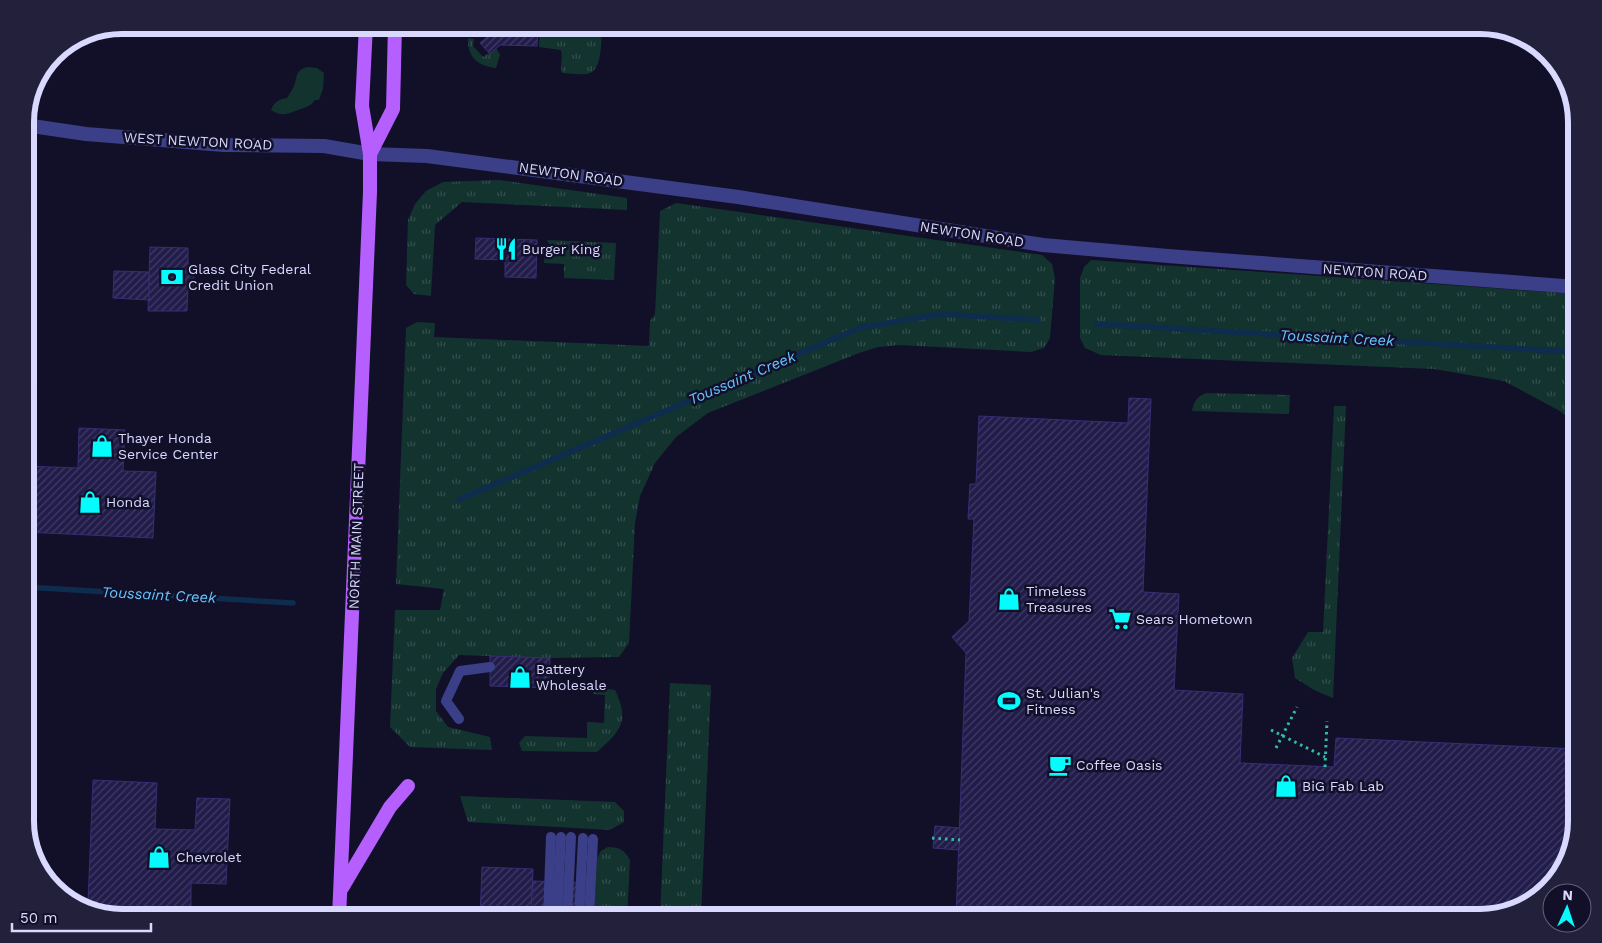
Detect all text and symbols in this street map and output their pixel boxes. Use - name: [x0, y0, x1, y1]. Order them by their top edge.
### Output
- street label: WEST NEWTON ROAD: [123, 129, 273, 153]
- street label: NEWTON ROAD: [518, 159, 624, 189]
- street label: NEWTON ROAD: [919, 218, 1025, 250]
- restaurant icon: Burger King: [493, 236, 519, 262]
- place label: Burger King: [522, 241, 600, 257]
- street label: NEWTON ROAD: [1322, 260, 1428, 284]
- place label: Glass City Federal Credit Union: [188, 261, 312, 293]
- bank icon: Glass City Federal Credit Union: [159, 264, 185, 290]
- water label: Toussaint Creek: [1279, 326, 1396, 350]
- water label: Toussaint Creek: [686, 347, 799, 409]
- place label: Thayer Honda Service Center: [118, 430, 219, 462]
- shop icon: Thayer Honda Service Center: [89, 433, 115, 459]
- street label: NORTH MAIN STREET: [345, 462, 367, 609]
- shop icon: Honda: [77, 489, 103, 515]
- place label: Honda: [106, 494, 150, 510]
- water label: Toussaint Creek: [101, 583, 218, 607]
- place label: Timeless Treasures: [1026, 583, 1092, 615]
- shop icon: Timeless Treasures: [996, 586, 1022, 612]
- supermarket icon: Sears Hometown: [1107, 606, 1133, 632]
- place label: Sears Hometown: [1136, 611, 1253, 627]
- place label: Battery Wholesale: [536, 661, 607, 693]
- shop icon: Battery Wholesale: [507, 664, 533, 690]
- place label: St. Julian's Fitness: [1026, 685, 1100, 717]
- sports icon: St. Julian's Fitness: [996, 688, 1022, 714]
- cafe icon: Coffee Oasis: [1047, 752, 1073, 778]
- place label: Coffee Oasis: [1076, 757, 1163, 773]
- shop icon: BiG Fab Lab: [1273, 773, 1299, 799]
- place label: BiG Fab Lab: [1302, 778, 1384, 794]
- shop icon: Chevrolet: [146, 844, 172, 870]
- place label: Chevrolet: [176, 849, 241, 865]
- north arrow: [1542, 883, 1592, 933]
- text: N: [1562, 887, 1573, 903]
- scale bar: [12, 900, 151, 932]
- text: 50 m: [20, 909, 57, 927]

